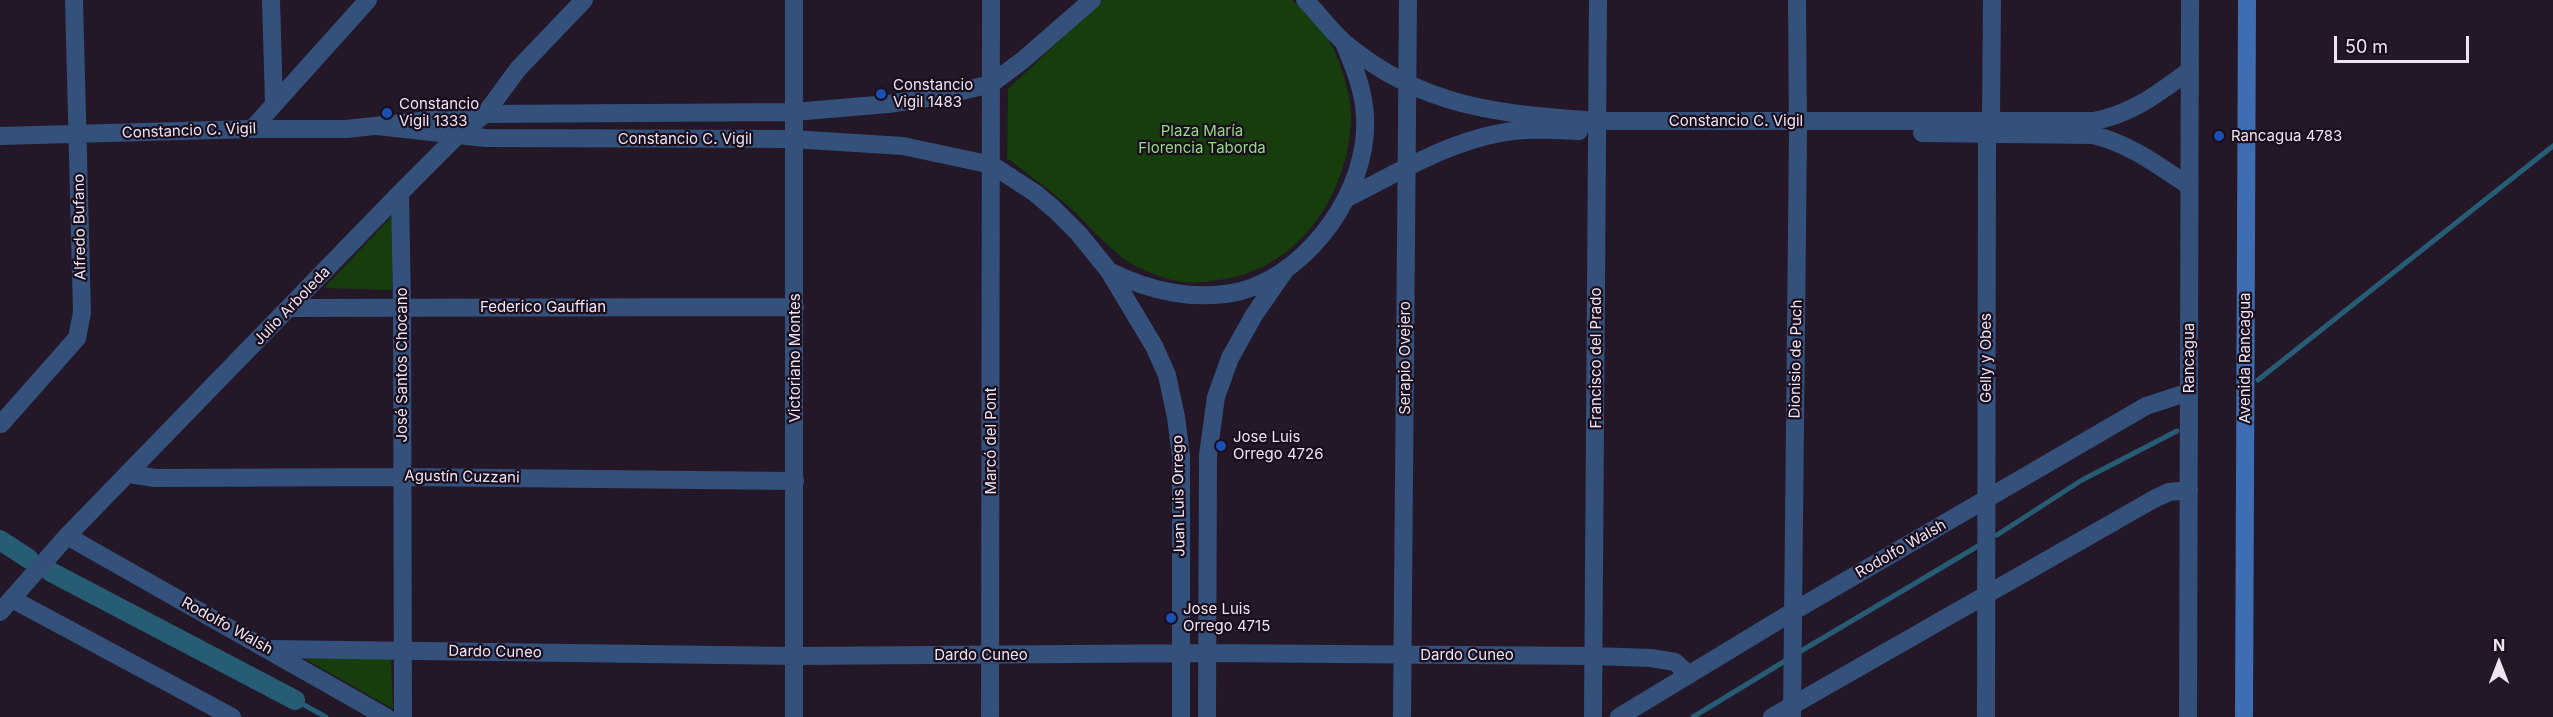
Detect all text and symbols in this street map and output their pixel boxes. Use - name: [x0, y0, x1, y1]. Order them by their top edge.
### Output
- scale bar: [2337, 24, 2472, 62]
- text: 50 m: [2345, 36, 2388, 57]
- place label: Constancio Vigil 1483: [893, 76, 973, 111]
- marker: Constancio Vigil 1483: [874, 87, 888, 101]
- place label: Constancio Vigil 1333: [399, 95, 479, 130]
- marker: Constancio Vigil 1333: [380, 106, 394, 120]
- street label: Constancio C. Vigil: [1669, 112, 1803, 130]
- street label: Constancio C. Vigil: [122, 120, 256, 142]
- park label: Plaza María Florencia Taborda: [1138, 122, 1266, 157]
- place label: Rancagua 4783: [2231, 127, 2342, 145]
- marker: Rancagua 4783: [2212, 129, 2226, 143]
- street label: Constancio C. Vigil: [618, 130, 752, 148]
- street label: Alfredo Bufano: [70, 174, 90, 280]
- street label: Julio Arboleda: [250, 263, 334, 349]
- street label: José Santos Chocano: [393, 287, 411, 443]
- street label: Francisco del Prado: [1587, 288, 1605, 428]
- street label: Avenida Rancagua: [2236, 292, 2254, 424]
- street label: Victoriano Montes: [786, 293, 804, 423]
- street label: Federico Gauffian: [480, 298, 606, 316]
- street label: Dionisio de Puch: [1786, 299, 1806, 419]
- street label: Serapio Ovejero: [1396, 301, 1414, 415]
- street label: Gelly y Obes: [1977, 313, 1995, 403]
- street label: Rancagua: [2180, 323, 2198, 393]
- street label: Marcó del Pont: [982, 387, 1000, 495]
- place label: Jose Luis Orrego 4726: [1233, 428, 1324, 463]
- street label: Juan Luis Orrego: [1169, 435, 1189, 557]
- marker: Jose Luis Orrego 4726: [1214, 439, 1228, 453]
- street label: Agustín Cuzzani: [404, 467, 520, 487]
- street label: Rodolfo Walsh: [1853, 516, 1949, 582]
- street label: Rodolfo Walsh: [178, 594, 276, 658]
- place label: Jose Luis Orrego 4715: [1183, 600, 1270, 635]
- marker: Jose Luis Orrego 4715: [1164, 611, 1178, 625]
- north arrow: [2469, 633, 2529, 693]
- text: N: [2493, 635, 2505, 655]
- street label: Dardo Cuneo: [448, 642, 542, 662]
- street label: Dardo Cuneo: [934, 646, 1028, 664]
- street label: Dardo Cuneo: [1420, 646, 1514, 664]

